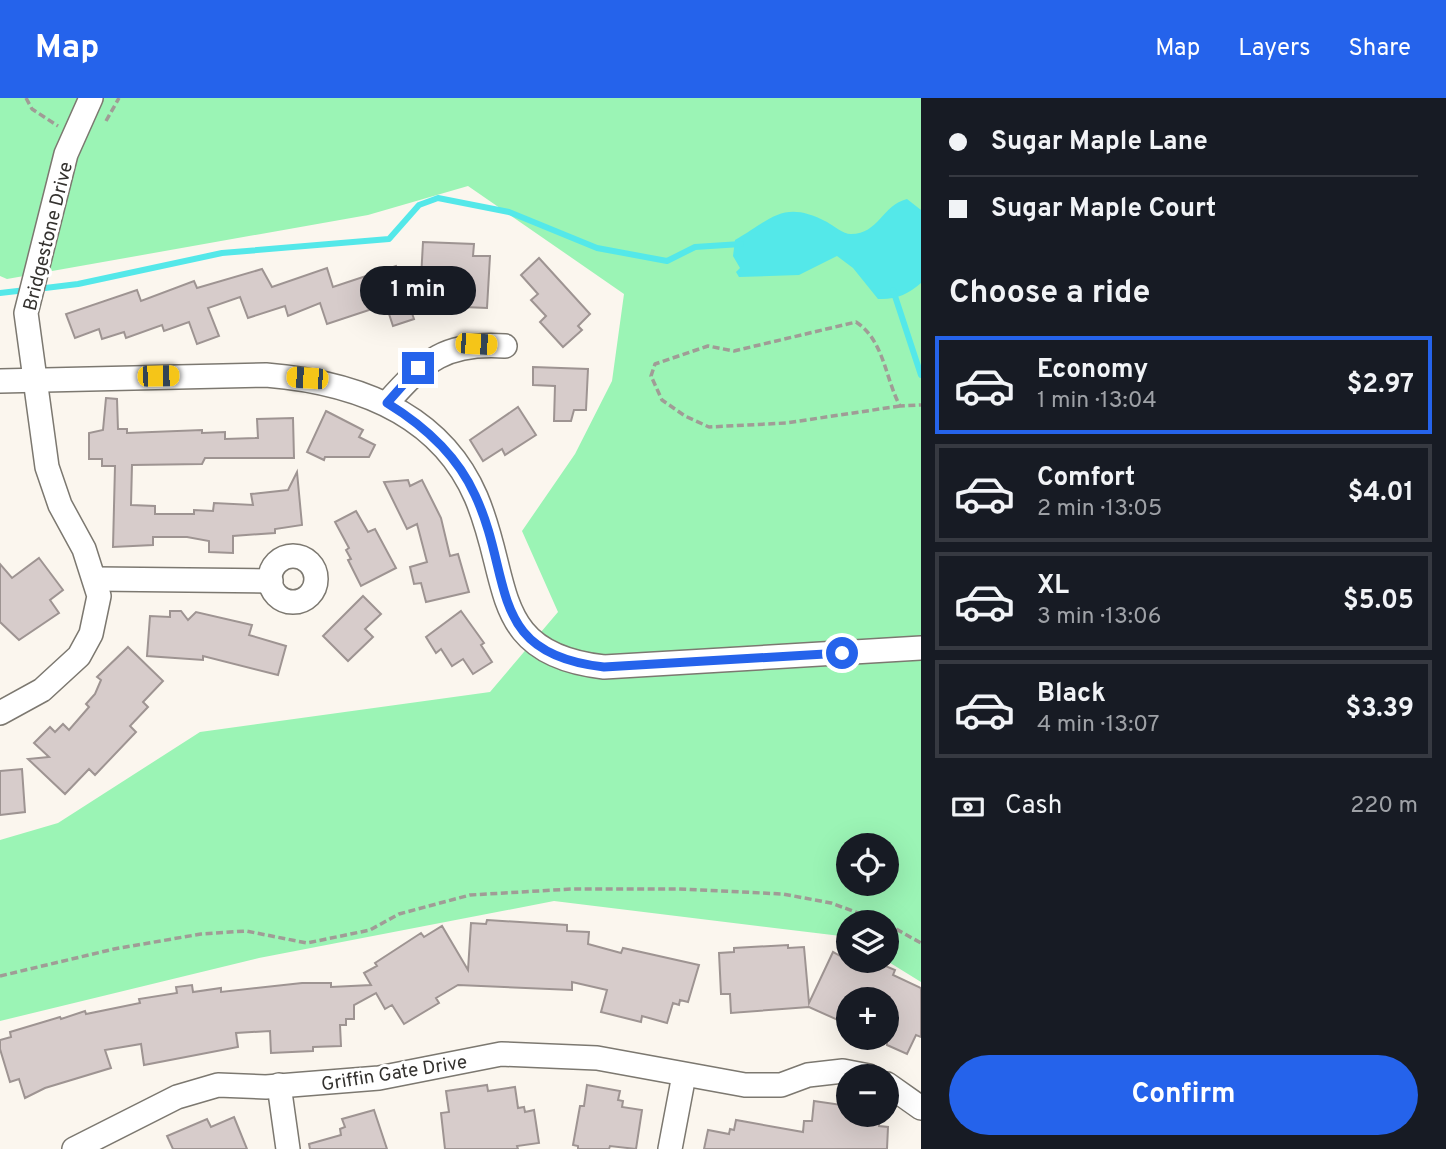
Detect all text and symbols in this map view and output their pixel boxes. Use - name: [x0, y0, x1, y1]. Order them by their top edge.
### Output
- text: Map: [35, 28, 99, 70]
- text: Map: [1155, 34, 1200, 64]
- text: Layers: [1238, 34, 1310, 64]
- text: Share: [1348, 34, 1411, 64]
- text: Sugar Maple Lane: [991, 126, 1208, 159]
- street label: Bridgestone Drive: [19, 159, 79, 314]
- text: Sugar Maple Court: [991, 193, 1216, 226]
- callout: 1 min: [360, 266, 476, 316]
- text: Choose a ride: [949, 274, 1150, 314]
- text: 1 min: [390, 276, 446, 305]
- car: [455, 332, 498, 356]
- route end: [402, 352, 434, 384]
- icon: car: [953, 354, 1016, 417]
- text: Economy: [1037, 354, 1148, 387]
- car: [137, 365, 180, 387]
- car: [286, 366, 329, 390]
- text: $2.97: [1347, 369, 1414, 402]
- text: 1 min · 13:04: [1037, 387, 1157, 416]
- icon: car: [953, 462, 1016, 525]
- text: Comfort: [1037, 462, 1135, 495]
- text: $4.01: [1348, 477, 1414, 510]
- text: 2 min · 13:05: [1037, 495, 1162, 524]
- icon: car: [953, 570, 1016, 633]
- text: XL: [1037, 570, 1069, 603]
- text: $5.05: [1343, 585, 1414, 618]
- text: 3 min · 13:06: [1037, 603, 1161, 632]
- route start: [826, 637, 858, 669]
- icon: car: [953, 678, 1016, 741]
- text: Black: [1037, 678, 1106, 711]
- text: $3.39: [1345, 693, 1414, 726]
- text: 4 min · 13:07: [1037, 711, 1159, 740]
- icon: cash: [949, 788, 987, 826]
- text: Cash: [1005, 790, 1062, 823]
- text: 220 m: [1350, 792, 1418, 821]
- map controls: [836, 833, 899, 1127]
- button: locate: [836, 833, 899, 896]
- button: layers: [836, 910, 899, 973]
- button: +: [836, 987, 899, 1050]
- street label: Griffin Gate Drive: [320, 1051, 469, 1097]
- button: Confirm: [949, 1055, 1418, 1135]
- button: −: [836, 1064, 899, 1127]

